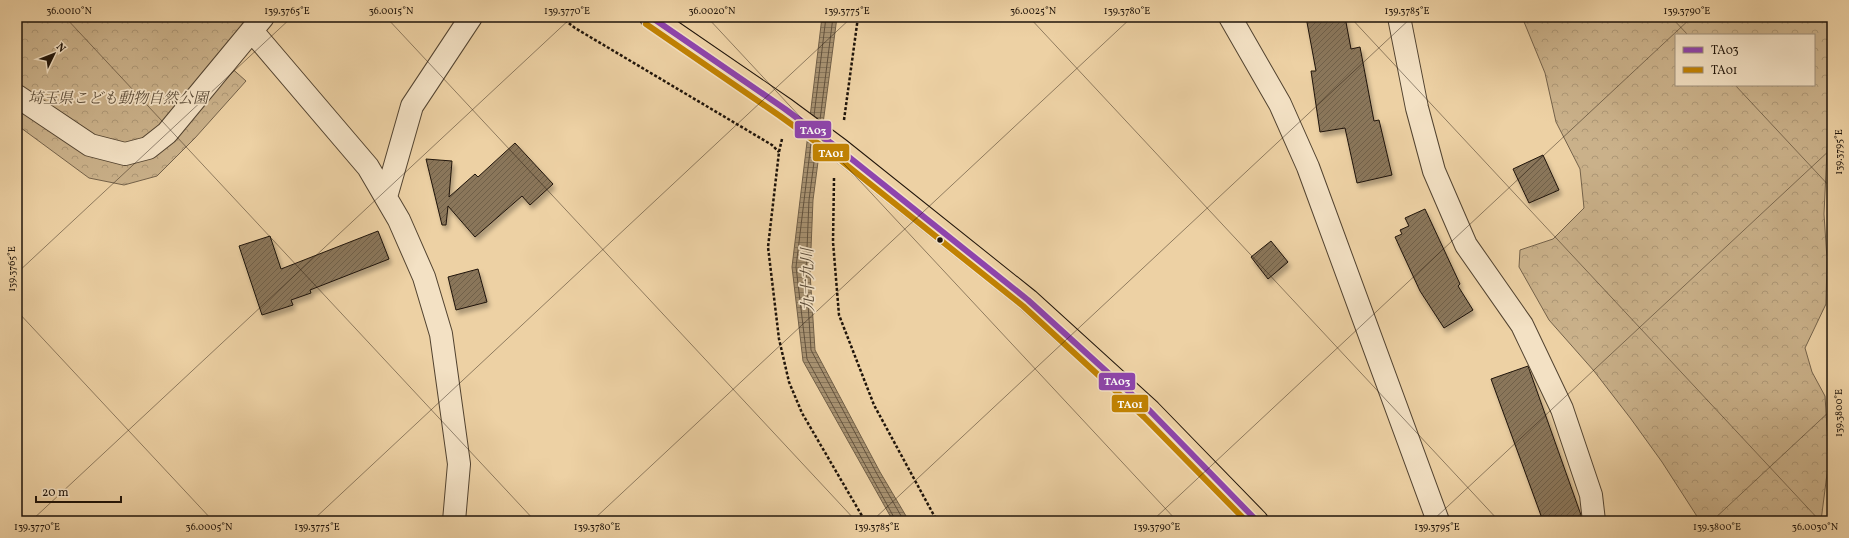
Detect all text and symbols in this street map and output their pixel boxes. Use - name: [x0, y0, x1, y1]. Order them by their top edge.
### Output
- text: 36.0010°N: [46, 4, 92, 18]
- text: 139.3765°E: [264, 4, 310, 18]
- text: 36.0015°N: [369, 4, 414, 18]
- text: 139.3770°E: [544, 4, 590, 18]
- text: 36.0020°N: [688, 4, 736, 18]
- text: 139.3775°E: [824, 4, 870, 18]
- text: 36.0025°N: [1010, 4, 1057, 18]
- text: 139.3780°E: [1104, 4, 1150, 18]
- text: 139.3785°E: [1384, 4, 1430, 18]
- text: 139.3790°E: [1664, 4, 1710, 18]
- north arrow: [34, 34, 74, 74]
- legend: [1675, 34, 1815, 86]
- text: N: [52, 40, 68, 56]
- text: TA03: [1711, 43, 1739, 59]
- text: TA01: [1711, 63, 1738, 79]
- park label: 埼玉県こども動物自然公園: [28, 89, 211, 110]
- line badge: TA03: [794, 120, 832, 139]
- text: TA03: [800, 124, 827, 139]
- text: 139.3795°E: [1832, 129, 1846, 175]
- line badge: TA01: [812, 143, 850, 162]
- text: TA01: [818, 147, 844, 162]
- unlabelled marker: [935, 235, 945, 245]
- text: 139.3765°E: [5, 246, 19, 292]
- water label: 九十九川: [797, 246, 821, 312]
- line badge: TA03: [1098, 372, 1136, 391]
- text: TA03: [1104, 375, 1131, 390]
- text: 139.3800°E: [1832, 389, 1846, 437]
- line badge: TA01: [1111, 394, 1149, 413]
- text: TA01: [1117, 398, 1143, 413]
- scale bar: [36, 478, 121, 504]
- text: 20 m: [42, 485, 69, 501]
- text: 139.3770°E: [14, 520, 60, 534]
- text: 36.0005°N: [186, 520, 233, 534]
- text: 139.3775°E: [294, 520, 340, 534]
- text: 139.3780°E: [574, 520, 620, 534]
- text: 139.3785°E: [854, 520, 900, 534]
- text: 139.3790°E: [1134, 520, 1180, 534]
- text: 139.3795°E: [1414, 520, 1460, 534]
- text: 139.3800°E: [1693, 520, 1741, 534]
- text: 36.0030°N: [1792, 520, 1839, 534]

